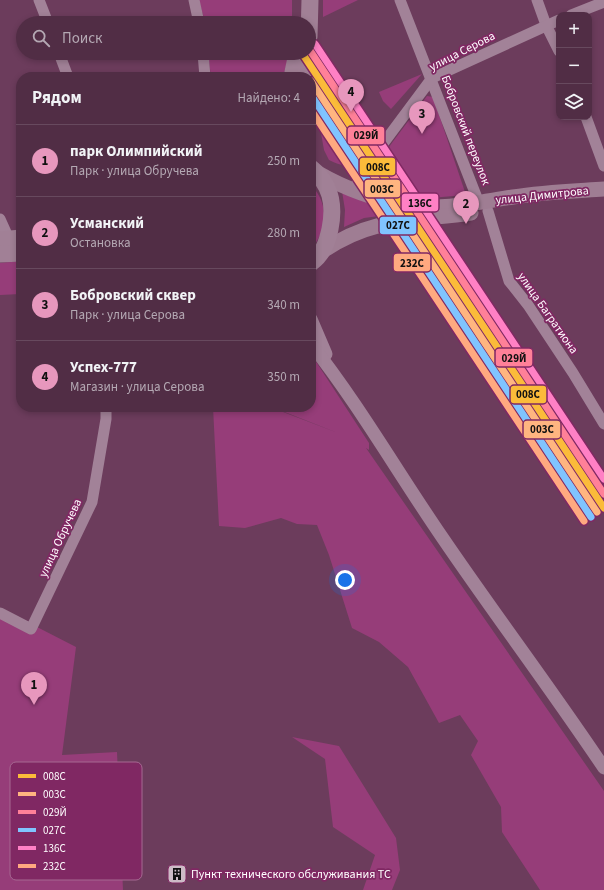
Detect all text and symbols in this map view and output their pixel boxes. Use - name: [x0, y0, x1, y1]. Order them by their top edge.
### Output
- map controls: [556, 12, 592, 120]
- button: +: [556, 12, 592, 48]
- search box: [16, 16, 316, 60]
- icon: search: [30, 27, 52, 49]
- text: Поиск: [62, 28, 103, 49]
- street label: улица Серова: [426, 28, 498, 75]
- button: −: [556, 48, 592, 84]
- street label: Бобровский переулок: [437, 73, 494, 188]
- pin: 4: [338, 79, 364, 112]
- button: layers: [556, 84, 592, 120]
- text: Рядом: [32, 86, 82, 110]
- text: Найдено: 4: [238, 89, 300, 107]
- pin: 3: [409, 101, 435, 134]
- line badge: 029Й: [347, 126, 385, 145]
- text: 029Й: [354, 128, 378, 143]
- text: парк Олимпийский: [70, 141, 202, 162]
- text: 1: [42, 152, 48, 170]
- text: 250 m: [267, 152, 300, 170]
- line badge: 008С: [359, 157, 396, 176]
- text: 008С: [366, 160, 391, 175]
- text: Парк · улица Обручева: [70, 162, 199, 180]
- line badge: 003С: [364, 179, 401, 198]
- text: 003С: [370, 182, 395, 197]
- street label: улица Димитрова: [495, 182, 589, 209]
- pin: 2: [453, 191, 479, 224]
- line badge: 136С: [401, 193, 439, 212]
- text: 136С: [408, 196, 433, 211]
- text: Усманский: [70, 213, 144, 234]
- line badge: 027С: [379, 216, 417, 235]
- text: 027С: [386, 218, 411, 233]
- text: 2: [42, 224, 48, 242]
- text: 280 m: [267, 224, 300, 242]
- text: Остановка: [70, 234, 131, 252]
- line badge: 232C: [393, 253, 431, 272]
- text: 232C: [400, 256, 425, 271]
- street label: улица Багратиона: [513, 269, 582, 357]
- text: Бобровский сквер: [70, 285, 196, 306]
- text: 3: [42, 296, 48, 314]
- text: 340 m: [267, 296, 300, 314]
- text: Парк · улица Серова: [70, 306, 185, 324]
- line badge: 029Й: [495, 348, 533, 367]
- text: 029Й: [502, 351, 526, 366]
- text: Успех-777: [70, 357, 137, 378]
- text: 4: [42, 368, 48, 386]
- text: 350 m: [267, 368, 300, 386]
- text: Магазин · улица Серова: [70, 378, 204, 396]
- line badge: 008С: [510, 385, 547, 404]
- text: 008С: [516, 387, 541, 402]
- line badge: 003С: [523, 420, 561, 439]
- text: 003С: [530, 422, 555, 437]
- street label: улица Обручева: [35, 496, 86, 580]
- your location: [335, 570, 355, 590]
- pin: 1: [21, 672, 47, 705]
- legend: [10, 762, 142, 880]
- text: 008С: [43, 769, 66, 784]
- text: 003С: [43, 787, 66, 802]
- text: 029Й: [43, 805, 67, 820]
- text: 027С: [43, 823, 66, 838]
- text: 136С: [43, 841, 66, 856]
- text: 232C: [43, 859, 66, 874]
- building icon: Пункт технического обслуживания ТС: [166, 863, 188, 885]
- place label: Пункт технического обслуживания ТС: [191, 866, 391, 883]

